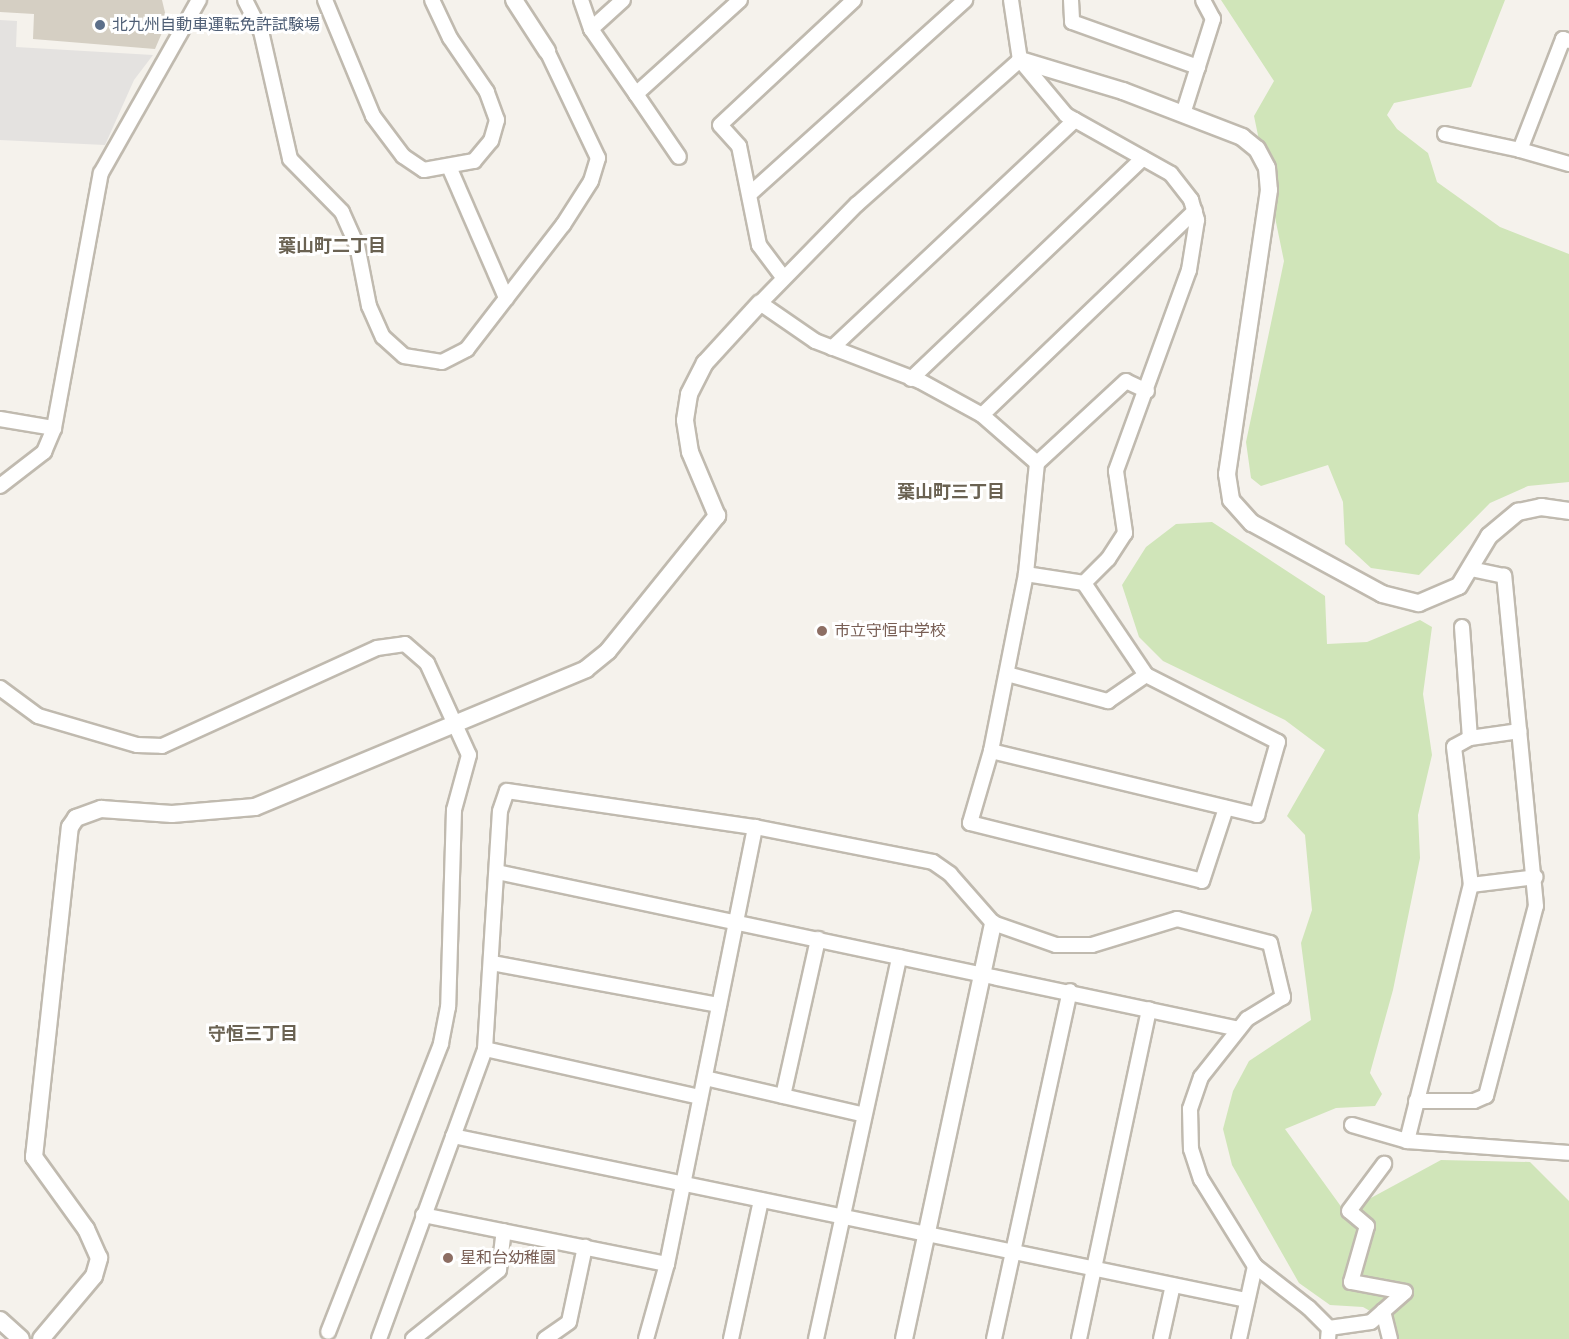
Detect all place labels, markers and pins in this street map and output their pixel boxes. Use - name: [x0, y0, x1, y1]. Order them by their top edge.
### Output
- place label: 北九州自動車運転免許試験場: [112, 15, 320, 35]
- marker: 北九州自動車運転免許試験場: [93, 18, 107, 32]
- place label: 市立守恒中学校: [834, 621, 946, 641]
- marker: 市立守恒中学校: [815, 624, 829, 638]
- place label: 星和台幼稚園: [460, 1248, 556, 1268]
- marker: 星和台幼稚園: [441, 1251, 455, 1265]

